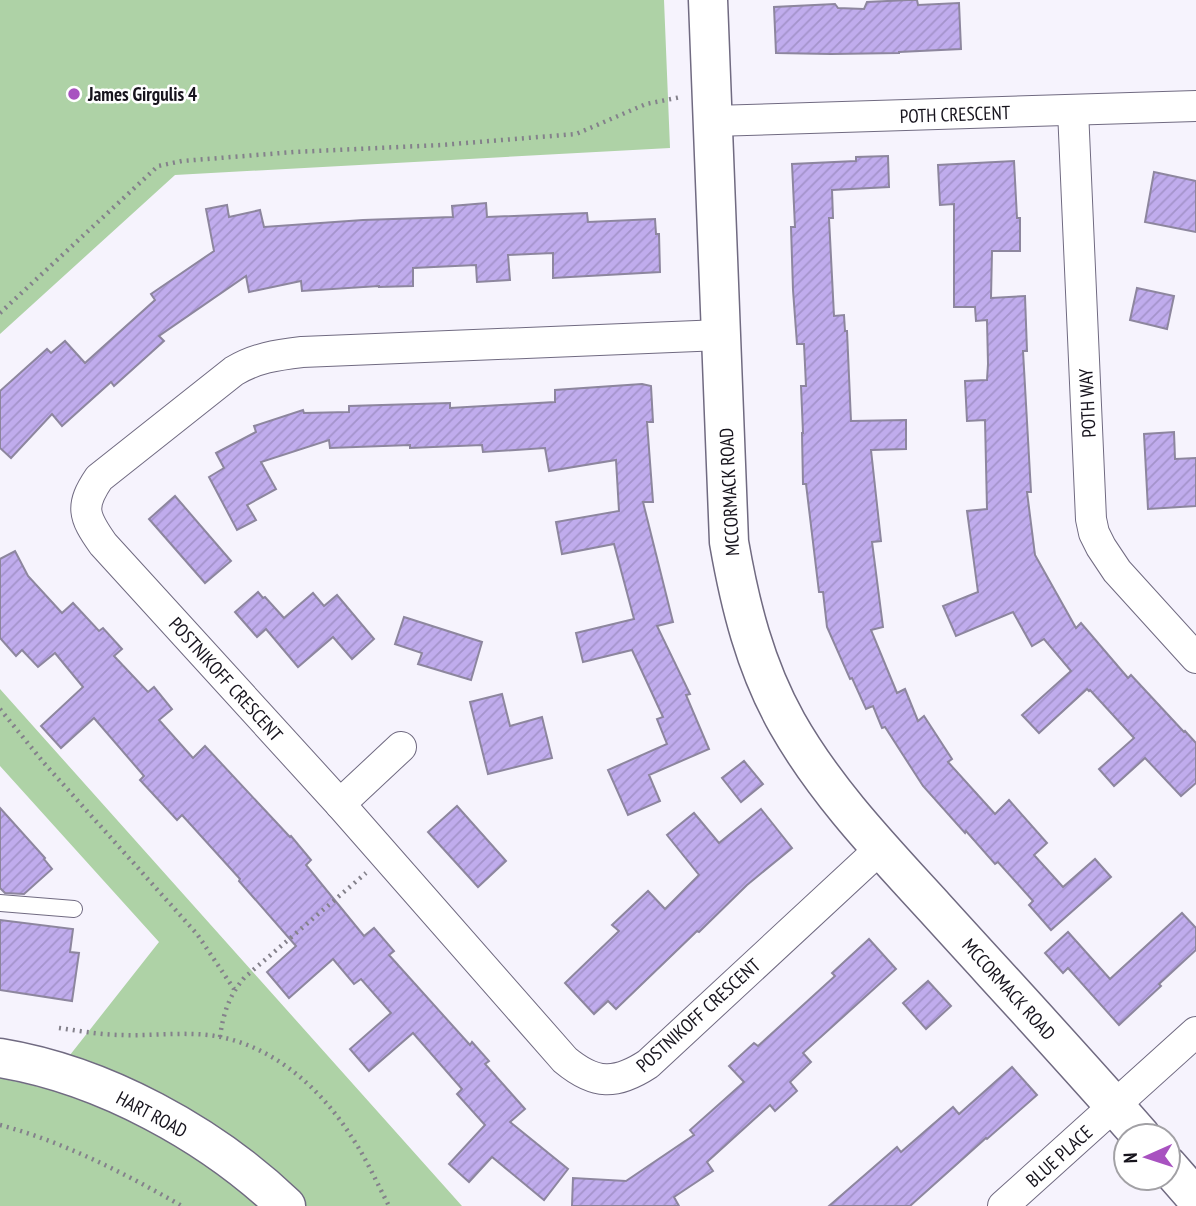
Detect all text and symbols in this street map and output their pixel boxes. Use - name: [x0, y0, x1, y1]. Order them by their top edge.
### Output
- place label: James Girgulis 4: [87, 82, 197, 106]
- marker: James Girgulis 4: [66, 86, 82, 102]
- street label: POTH CRESCENT: [899, 100, 1011, 128]
- street label: POTH WAY: [1073, 367, 1101, 438]
- street label: MCCORMACK ROAD: [714, 427, 744, 557]
- street label: POSTNIKOFF CRESCENT: [164, 612, 288, 746]
- street label: MCCORMACK ROAD: [957, 933, 1061, 1045]
- street label: POSTNIKOFF CRESCENT: [631, 953, 765, 1077]
- street label: HART ROAD: [112, 1085, 192, 1143]
- street label: BLUE PLACE: [1021, 1120, 1097, 1192]
- north arrow: [1112, 1122, 1182, 1192]
- text: N: [1118, 1152, 1142, 1164]

